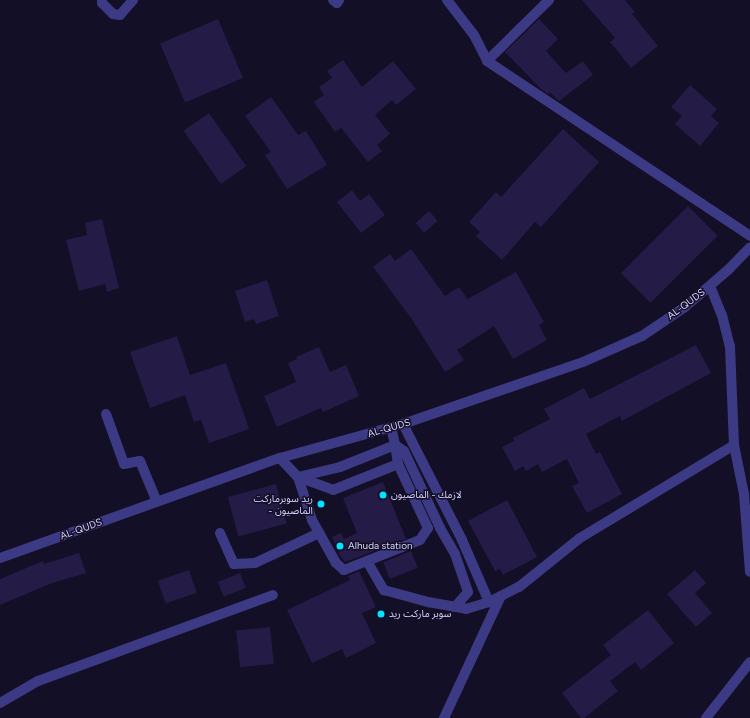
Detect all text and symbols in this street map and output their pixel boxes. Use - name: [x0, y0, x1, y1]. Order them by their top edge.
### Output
- street label: AL-QUDS: [665, 286, 707, 322]
- street label: AL-QUDS: [366, 416, 412, 440]
- place label: لازمك - الماصيون: [391, 489, 462, 501]
- marker: لازمك - الماصيون: [378, 490, 388, 500]
- place label: ريد سوبرماركت - الماصيون: [254, 492, 313, 516]
- marker: ريد سوبرماركت - الماصيون: [316, 499, 326, 509]
- street label: AL-QUDS: [58, 516, 104, 542]
- place label: Alhuda station: [348, 540, 413, 552]
- marker: Alhuda station: [335, 541, 345, 551]
- place label: سوبر ماركت ريد: [389, 608, 451, 620]
- marker: سوبر ماركت ريد: [376, 609, 386, 619]

